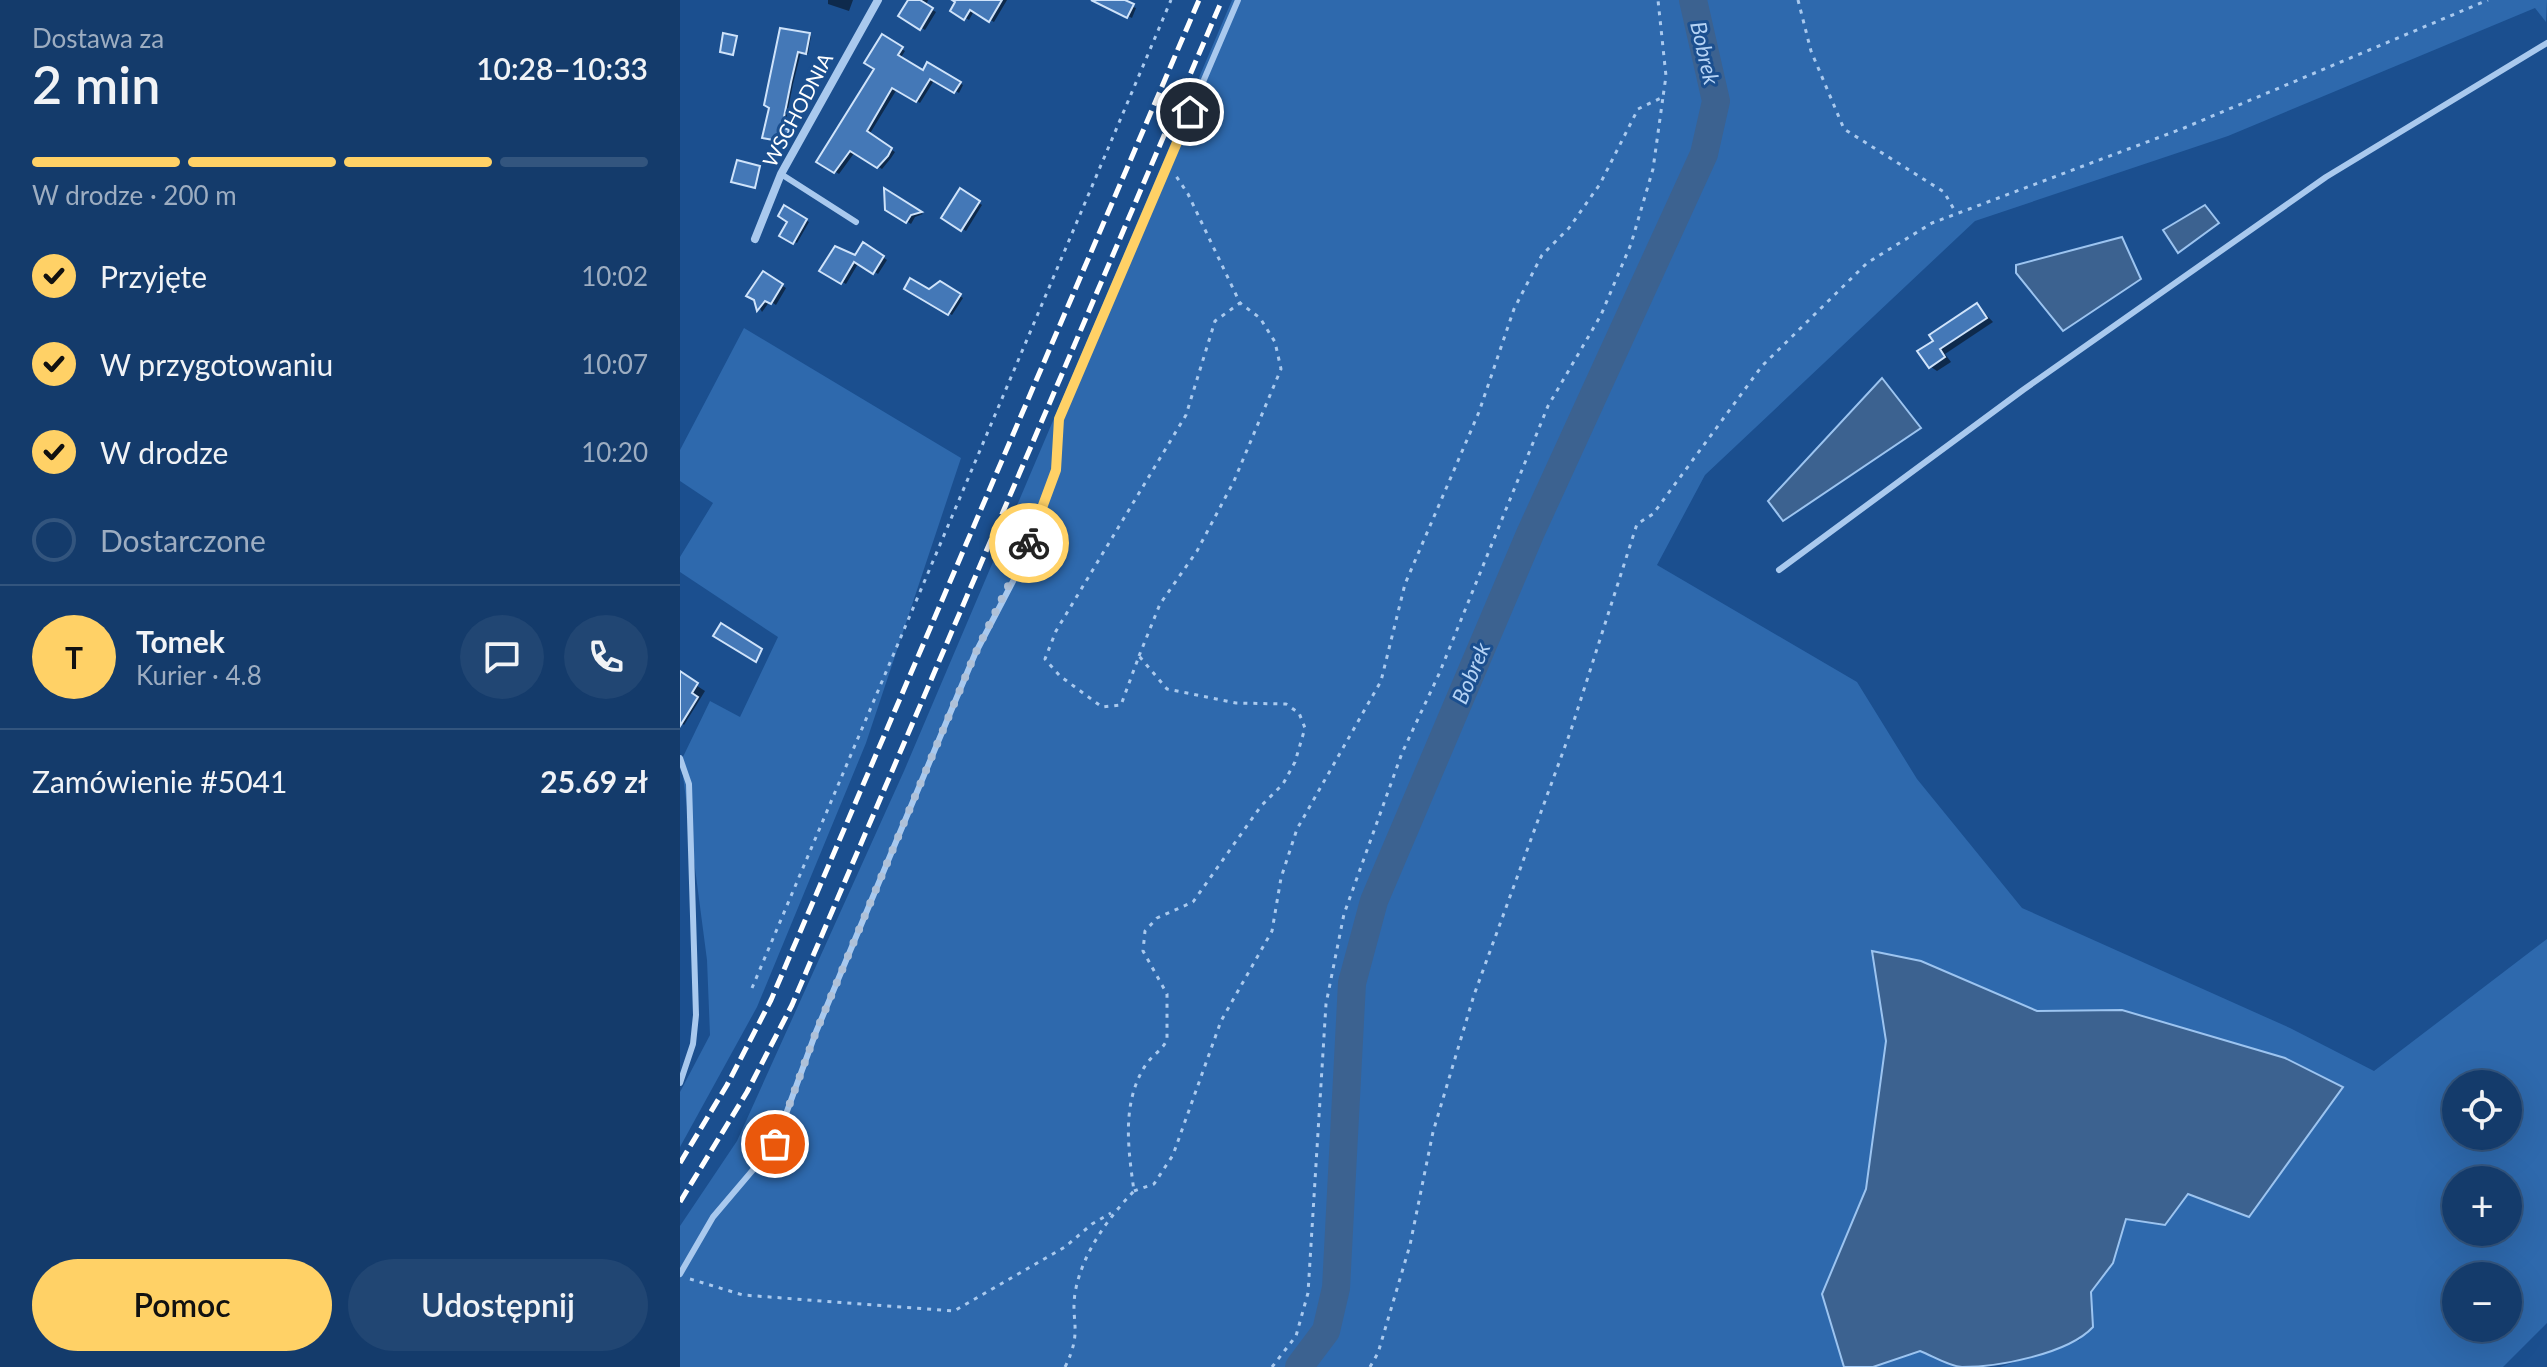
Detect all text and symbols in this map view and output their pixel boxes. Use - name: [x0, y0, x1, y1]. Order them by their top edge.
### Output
- water label: Bobrek: [1685, 19, 1726, 88]
- text: Dostawa za: [32, 22, 164, 54]
- street label: WSCHODNIA: [757, 48, 837, 171]
- text: 10:28–10:33: [476, 50, 648, 86]
- text: 2 min: [32, 53, 160, 115]
- pin: [1156, 78, 1224, 146]
- icon: home: [1168, 90, 1212, 134]
- text: W drodze · 200 m: [32, 179, 237, 211]
- icon: check: [32, 254, 76, 298]
- text: Przyjęte: [100, 258, 207, 294]
- text: 10:02: [581, 260, 648, 292]
- icon: check: [32, 342, 76, 386]
- text: W przygotowaniu: [100, 346, 333, 382]
- text: 10:07: [581, 348, 648, 380]
- icon: check: [32, 430, 76, 474]
- text: W drodze: [100, 434, 228, 470]
- text: 10:20: [581, 436, 648, 468]
- courier: [989, 503, 1069, 583]
- icon: bike: [1007, 521, 1051, 565]
- text: Dostarczone: [100, 522, 266, 558]
- button: chat: [460, 615, 544, 699]
- button: phone: [564, 615, 648, 699]
- text: Tomek: [136, 623, 225, 659]
- water label: Bobrek: [1446, 637, 1496, 708]
- text: T: [65, 639, 83, 675]
- text: Kurier · 4.8: [136, 659, 262, 691]
- text: Zamówienie #5041: [32, 763, 287, 799]
- text: 25.69 zł: [540, 763, 648, 799]
- map controls: [2442, 1070, 2522, 1342]
- button: locate: [2442, 1070, 2522, 1150]
- pin: [741, 1110, 809, 1178]
- icon: bag: [753, 1122, 797, 1166]
- button: +: [2442, 1166, 2522, 1246]
- button: Pomoc: [32, 1259, 332, 1351]
- button: Udostępnij: [348, 1259, 648, 1351]
- button: −: [2442, 1262, 2522, 1342]

